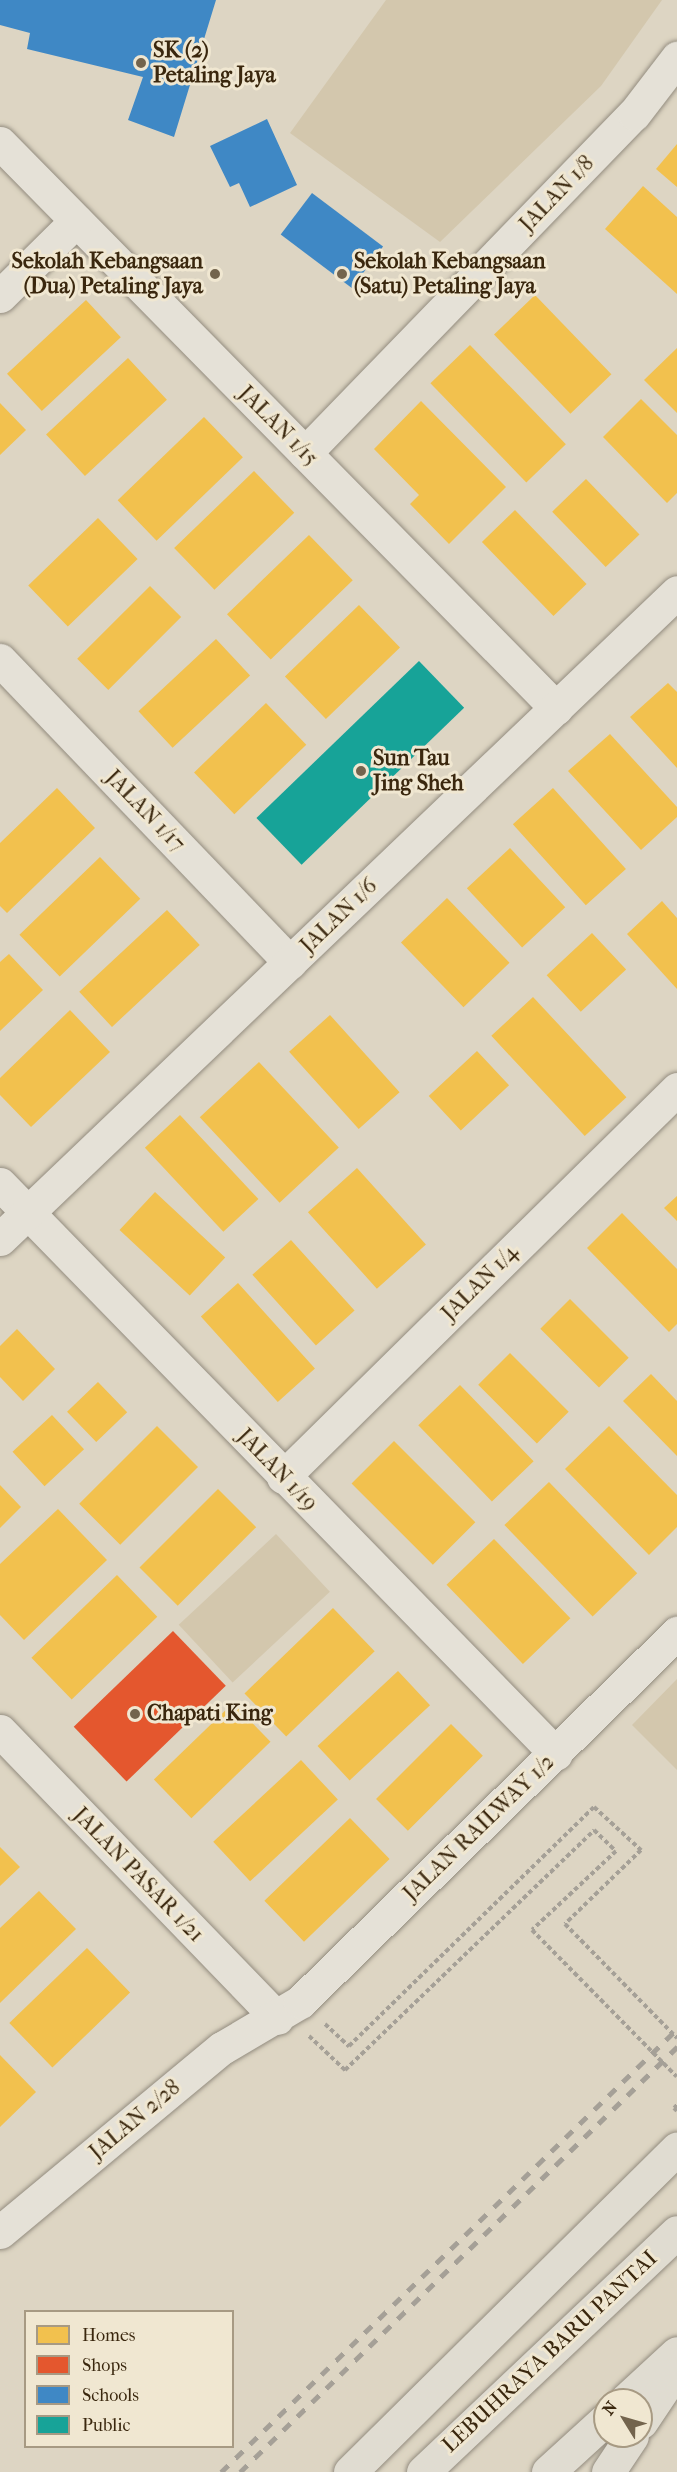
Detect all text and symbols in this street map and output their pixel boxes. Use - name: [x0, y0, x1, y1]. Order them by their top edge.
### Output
- place label: SK (2) Petaling Jaya: [153, 37, 276, 88]
- marker: SK (2) Petaling Jaya: [134, 56, 148, 70]
- street label: JALAN 1/8: [514, 150, 600, 238]
- place label: Sekolah Kebangsaan (Dua) Petaling Jaya: [12, 248, 203, 300]
- place label: Sekolah Kebangsaan (Satu) Petaling Jaya: [354, 248, 545, 300]
- marker: Sekolah Kebangsaan (Dua) Petaling Jaya: [208, 267, 222, 281]
- marker: Sekolah Kebangsaan (Satu) Petaling Jaya: [335, 267, 349, 281]
- street label: JALAN 1/15: [233, 381, 323, 471]
- place label: Sun Tau Jing Sheh: [373, 745, 463, 796]
- marker: Sun Tau Jing Sheh: [354, 764, 368, 778]
- street label: JALAN 1/17: [100, 765, 190, 857]
- street label: JALAN 1/6: [295, 873, 383, 959]
- street label: JALAN 1/4: [436, 1239, 524, 1327]
- street label: JALAN 1/19: [231, 1423, 323, 1517]
- place label: Chapati King: [147, 1701, 273, 1727]
- marker: Chapati King: [128, 1707, 142, 1721]
- street label: JALAN RAILWAY 1/2: [398, 1749, 560, 1907]
- street label: JALAN PASAR 1/21: [67, 1802, 209, 1948]
- street label: JALAN 2/28: [84, 2074, 186, 2166]
- street label: LEBUHRAYA BARU PANTAI: [437, 2245, 663, 2459]
- legend: [24, 2310, 234, 2448]
- text: Homes: [82, 2325, 136, 2346]
- text: Shops: [82, 2355, 127, 2376]
- text: Schools: [82, 2385, 139, 2406]
- north arrow: [593, 2388, 653, 2448]
- text: Public: [82, 2415, 130, 2436]

